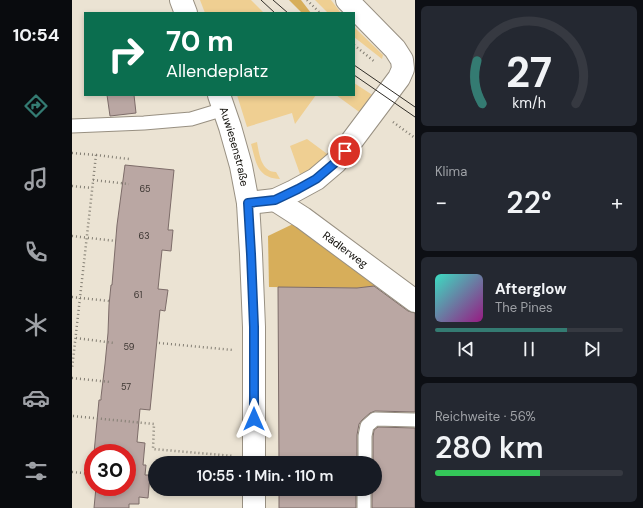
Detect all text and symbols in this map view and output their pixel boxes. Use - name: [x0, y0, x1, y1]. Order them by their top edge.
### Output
- text: 10:54: [13, 23, 59, 47]
- text: 70 m: [166, 23, 234, 60]
- icon: right: [100, 28, 152, 80]
- text: 27: [506, 46, 552, 100]
- text: Allendeplatz: [166, 59, 268, 83]
- icon: directions: [22, 92, 50, 120]
- text: km/h: [512, 93, 546, 111]
- street label: Auwiesenstraße: [217, 105, 252, 188]
- pin: [328, 134, 362, 168]
- icon: arrive: [334, 140, 356, 162]
- text: Klima: [435, 163, 467, 180]
- icon: music: [22, 165, 50, 193]
- house number: 65: [140, 183, 150, 195]
- text: 22°: [506, 183, 552, 222]
- text: −: [435, 188, 447, 217]
- text: +: [611, 188, 623, 217]
- street label: Rädlerweg: [320, 228, 371, 271]
- house number: 63: [139, 230, 149, 242]
- icon: phone: [22, 238, 50, 266]
- text: Afterglow: [495, 279, 567, 299]
- house number: 61: [134, 289, 142, 301]
- text: The Pines: [495, 299, 553, 316]
- icon: climate: [22, 311, 50, 339]
- icon: previous: [455, 338, 477, 360]
- icon: pause: [518, 338, 540, 360]
- icon: next: [581, 338, 603, 360]
- house number: 59: [124, 341, 135, 353]
- house number: 57: [121, 381, 131, 393]
- icon: car: [22, 384, 50, 412]
- position arrow: [233, 398, 275, 440]
- text: Reichweite · 56%: [435, 408, 536, 425]
- text: 280 km: [435, 428, 543, 467]
- speed limit sign: 30: [84, 444, 136, 496]
- icon: filters: [22, 457, 50, 485]
- text: 10:55 · 1 Min. · 110 m: [197, 466, 333, 486]

